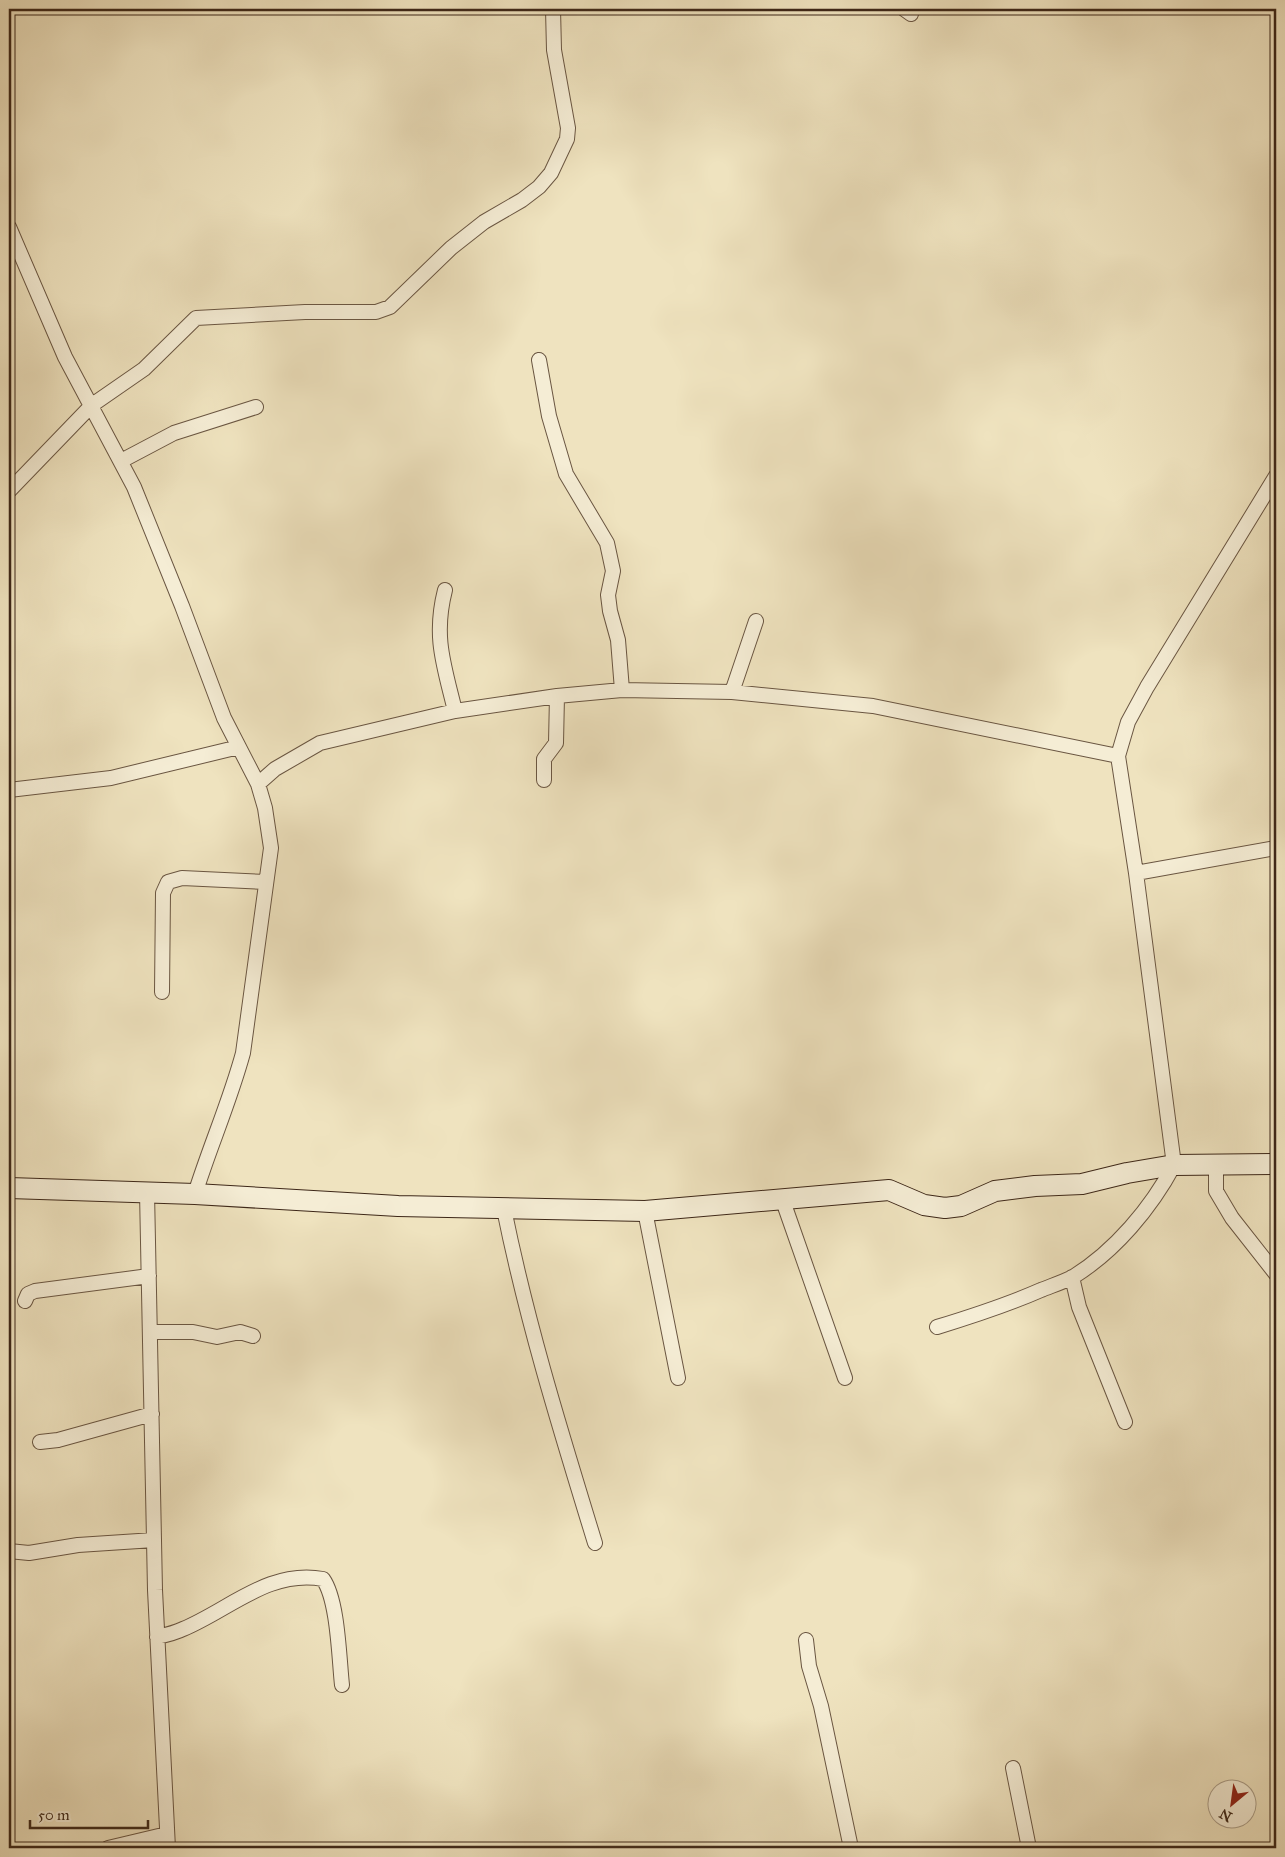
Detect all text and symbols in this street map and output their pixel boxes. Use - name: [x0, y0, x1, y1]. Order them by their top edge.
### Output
- north arrow: [1208, 1780, 1258, 1830]
- scale bar: [30, 1797, 148, 1829]
- text: N: [1217, 1805, 1235, 1825]
- text: 50 m: [38, 1806, 70, 1824]

